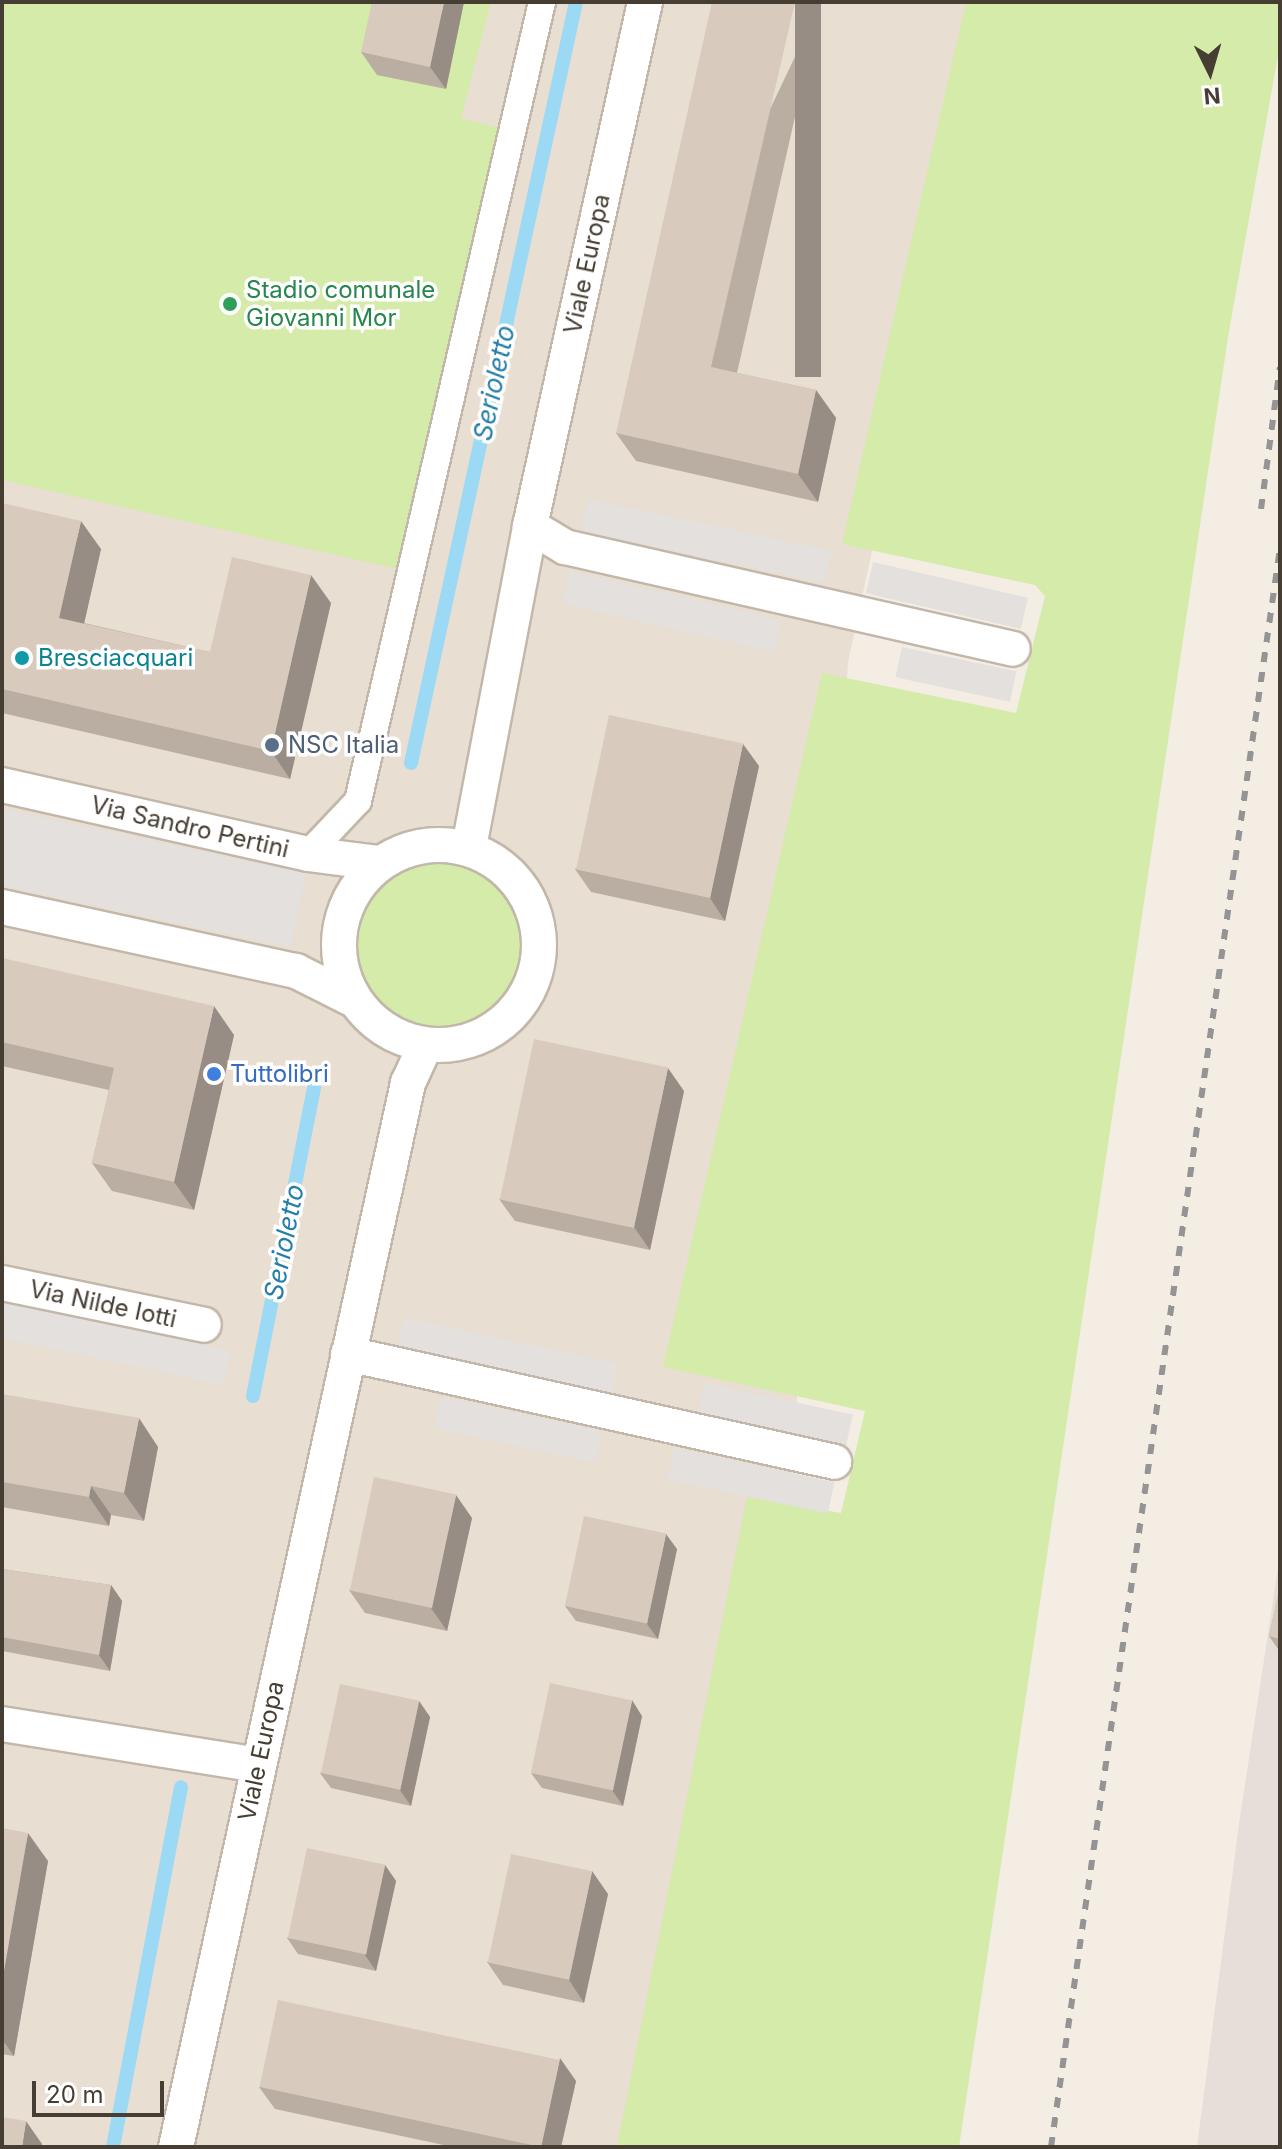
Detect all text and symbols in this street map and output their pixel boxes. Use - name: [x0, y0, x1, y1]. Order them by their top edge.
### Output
- north arrow: [1170, 32, 1250, 112]
- text: N: [1203, 82, 1222, 110]
- street label: Viale Europa: [558, 191, 616, 337]
- place label: Stadio comunale Giovanni Mor: [246, 276, 435, 332]
- marker: Stadio comunale Giovanni Mor: [221, 295, 239, 313]
- water label: Serioletto: [467, 323, 521, 443]
- place label: Bresciacquari: [38, 644, 193, 672]
- marker: Bresciacquari: [13, 649, 31, 667]
- place label: NSC Italia: [288, 731, 399, 759]
- marker: NSC Italia: [263, 736, 281, 754]
- street label: Via Sandro Pertini: [88, 790, 292, 864]
- place label: Tuttolibri: [230, 1060, 329, 1088]
- marker: Tuttolibri: [205, 1065, 223, 1083]
- water label: Serioletto: [258, 1182, 310, 1302]
- street label: Via Nilde Iotti: [27, 1274, 179, 1334]
- street label: Viale Europa: [232, 1678, 290, 1824]
- scale bar: [36, 2065, 168, 2115]
- text: 20 m: [46, 2080, 104, 2109]

